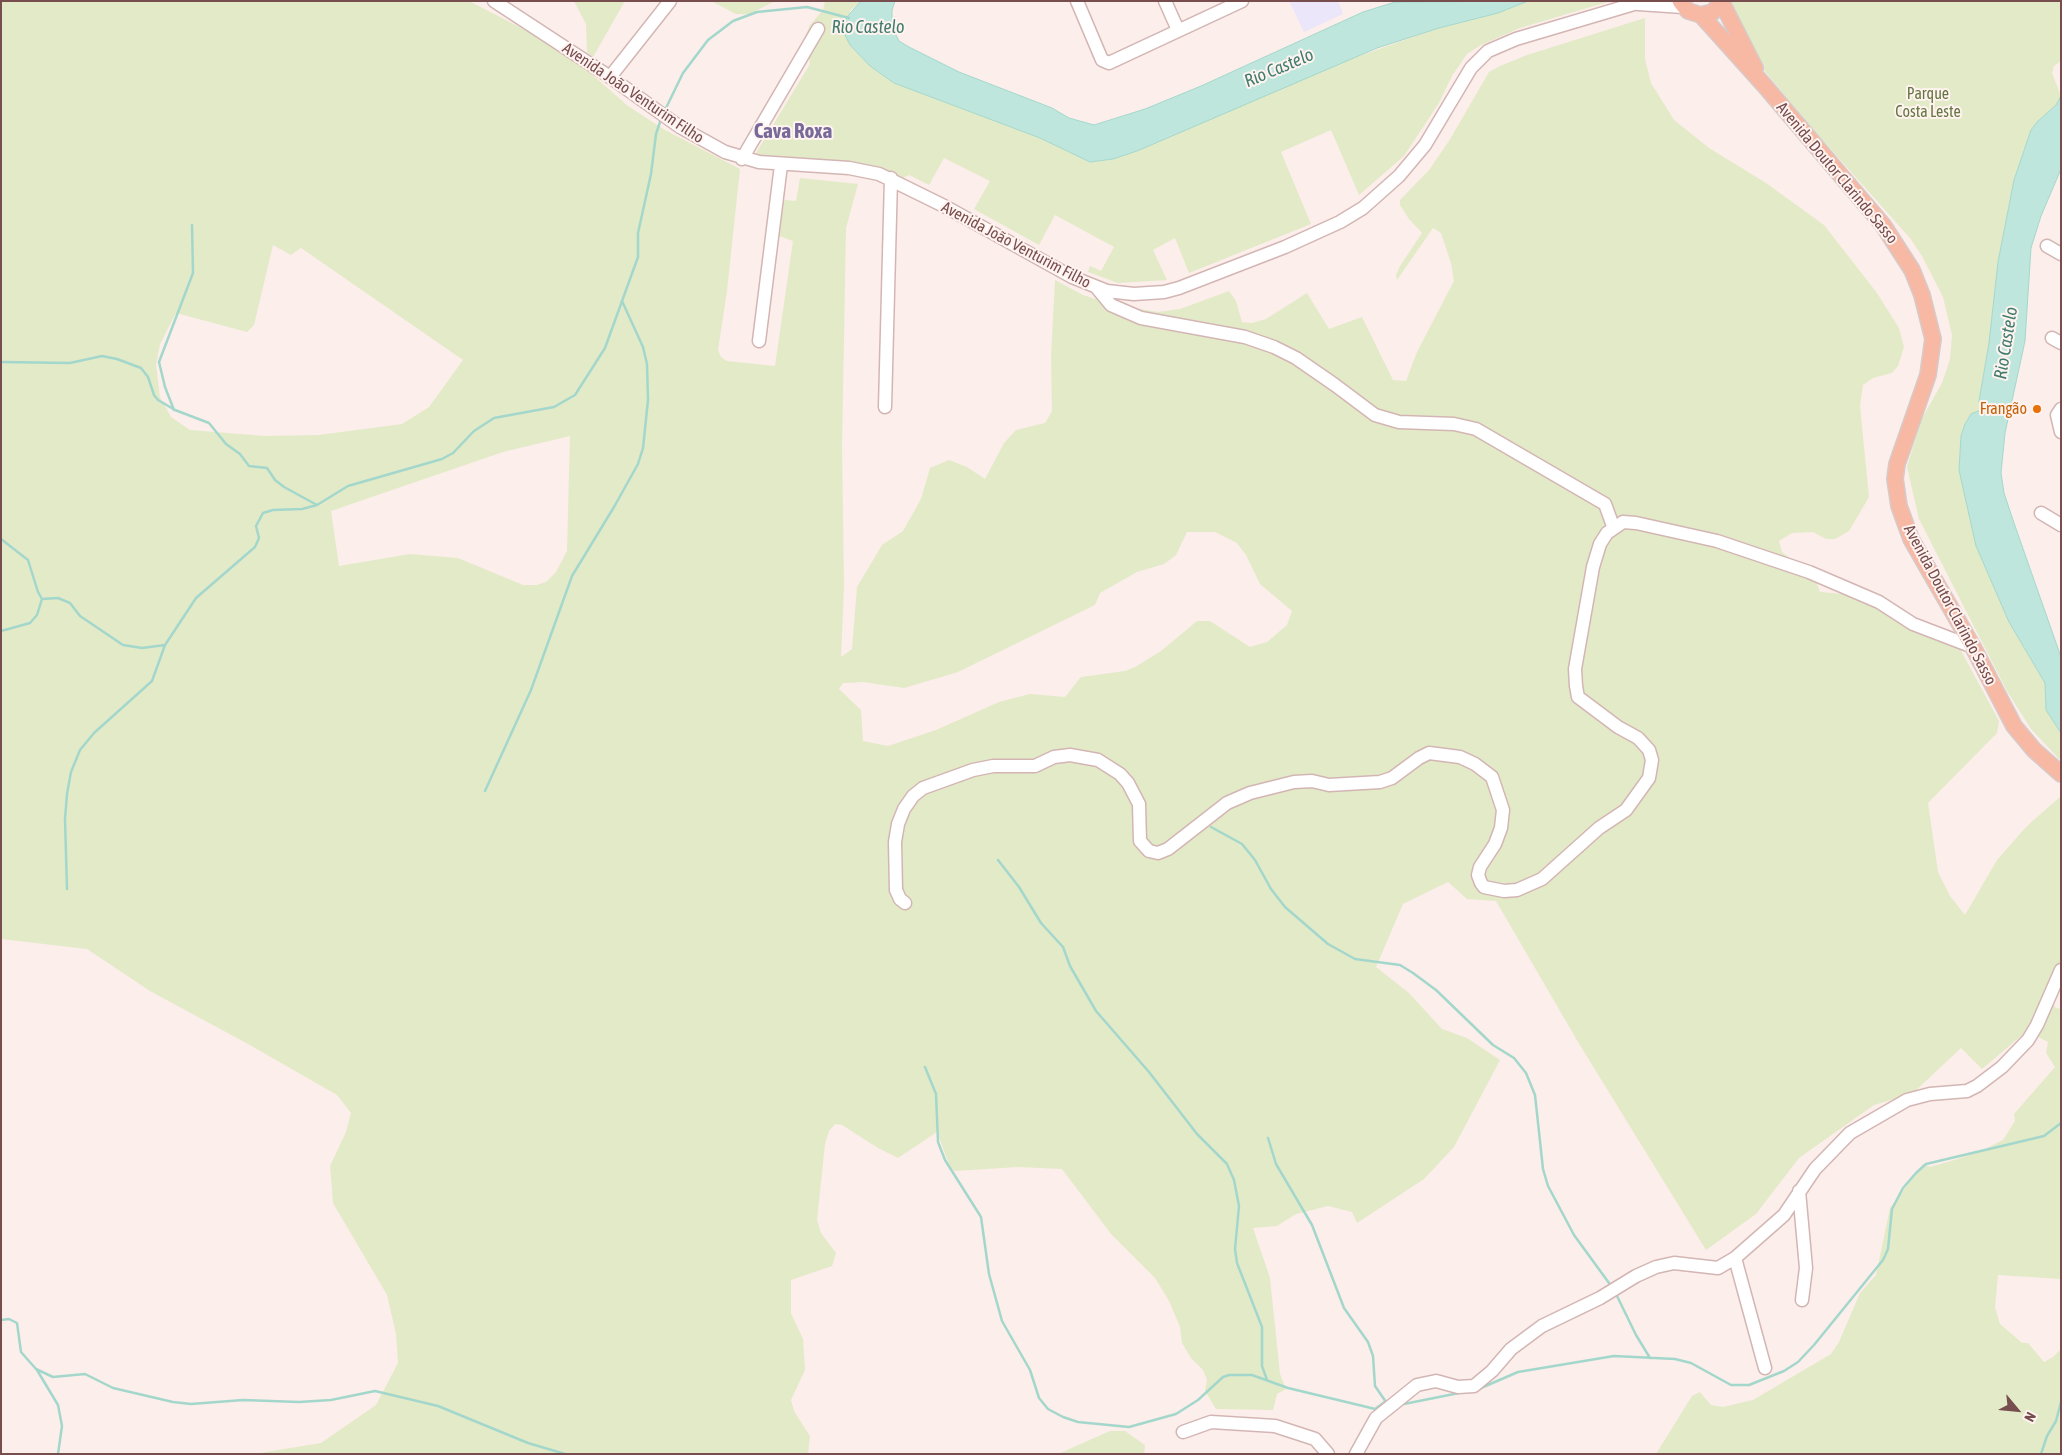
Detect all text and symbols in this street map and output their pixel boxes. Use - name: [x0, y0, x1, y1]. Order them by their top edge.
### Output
- water label: Rio Castelo: [831, 16, 905, 38]
- street label: Avenida João Venturim Filho: [559, 38, 707, 148]
- water label: Rio Castelo: [1241, 44, 1317, 92]
- park label: Parque Costa Leste: [1895, 84, 1961, 122]
- street label: Avenida Doutor Clarindo Sasso: [1772, 98, 1902, 248]
- district label: Cava Roxa: [754, 118, 832, 144]
- street label: Avenida João Venturim Filho: [938, 197, 1094, 293]
- water label: Rio Castelo: [1990, 305, 2022, 381]
- place label: Frangão: [1980, 399, 2027, 419]
- marker: Frangão: [2031, 403, 2043, 415]
- street label: Avenida Doutor Clarindo Sasso: [1900, 522, 2000, 688]
- north arrow: [1992, 1385, 2042, 1435]
- text: N: [2021, 1410, 2039, 1424]

